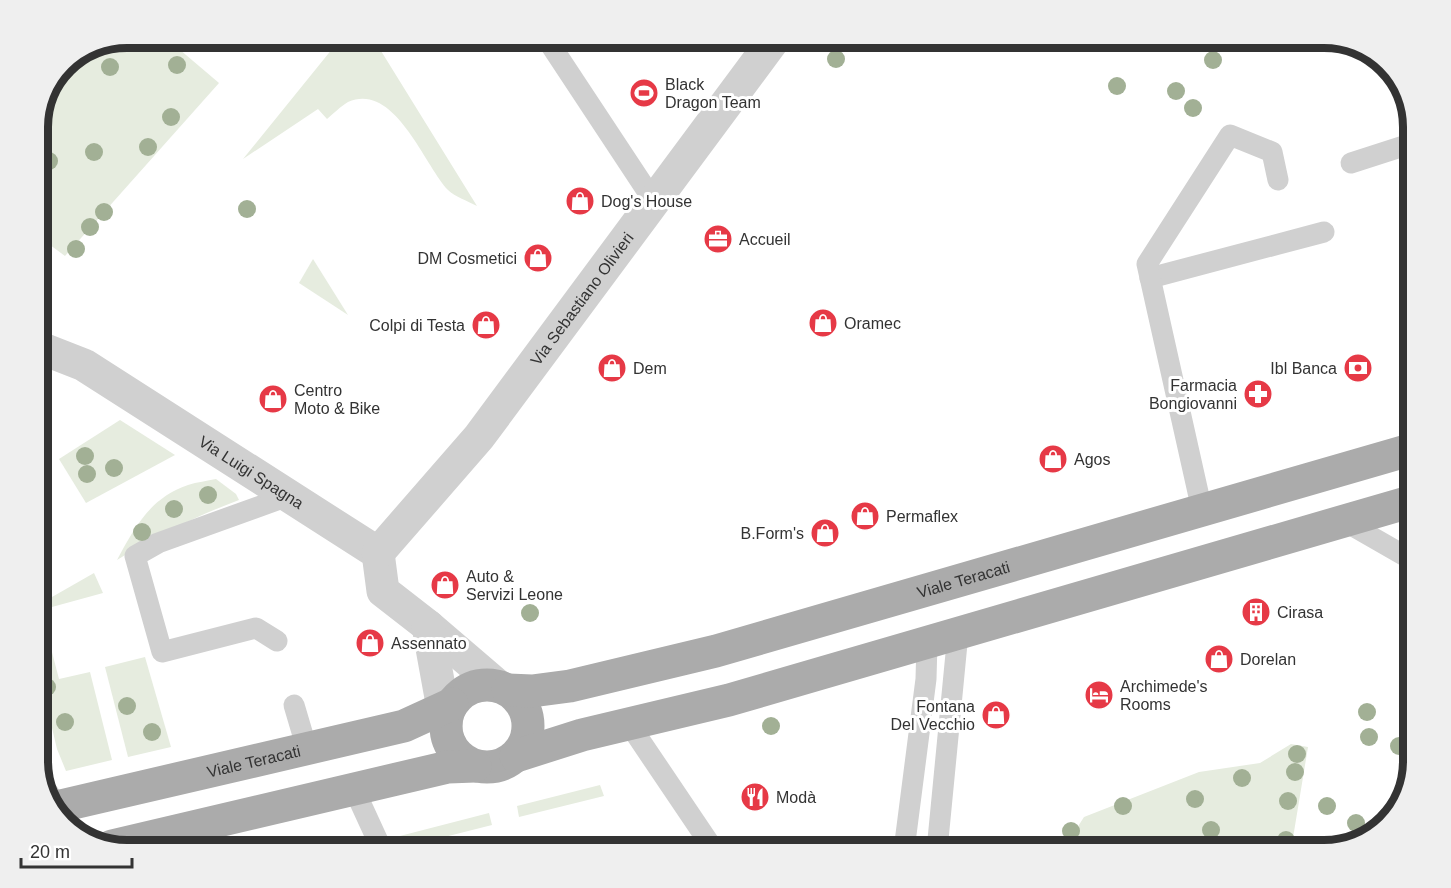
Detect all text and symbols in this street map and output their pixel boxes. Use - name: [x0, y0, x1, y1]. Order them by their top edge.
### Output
- place label: Black Dragon Team: [665, 76, 761, 111]
- sports icon: Black Dragon Team: [628, 77, 660, 109]
- shop icon: Dog's House: [564, 185, 596, 217]
- place label: Dog's House: [601, 193, 692, 210]
- office icon: Accueil: [702, 223, 734, 255]
- street label: Via Sebastiano Olivieri: [527, 229, 636, 368]
- place label: Accueil: [739, 231, 791, 248]
- shop icon: DM Cosmetici: [522, 242, 554, 274]
- place label: DM Cosmetici: [417, 250, 517, 267]
- shop icon: Oramec: [807, 307, 839, 339]
- shop icon: Colpi di Testa: [470, 309, 502, 341]
- place label: Oramec: [844, 315, 901, 332]
- place label: Colpi di Testa: [369, 317, 465, 334]
- shop icon: Dem: [596, 352, 628, 384]
- bank icon: Ibl Banca: [1342, 352, 1374, 384]
- place label: Dem: [633, 360, 667, 377]
- place label: Ibl Banca: [1270, 360, 1337, 377]
- place label: Farmacia Bongiovanni: [1149, 377, 1237, 412]
- pharmacy icon: Farmacia Bongiovanni: [1242, 378, 1274, 410]
- place label: Centro Moto & Bike: [294, 382, 380, 417]
- shop icon: Centro Moto & Bike: [257, 383, 289, 415]
- street label: Via Luigi Spagna: [196, 432, 307, 512]
- shop icon: Agos: [1037, 443, 1069, 475]
- place label: Agos: [1074, 451, 1110, 468]
- shop icon: Permaflex: [849, 500, 881, 532]
- place label: Permaflex: [886, 508, 958, 525]
- shop icon: B.Form's: [809, 517, 841, 549]
- place label: B.Form's: [741, 525, 804, 542]
- street label: Viale Teracati: [915, 558, 1012, 601]
- place label: Auto & Servizi Leone: [466, 568, 563, 603]
- shop icon: Auto & Servizi Leone: [429, 569, 461, 601]
- building icon: Cirasa: [1240, 596, 1272, 628]
- place label: Cirasa: [1277, 604, 1323, 621]
- shop icon: Assennato: [354, 627, 386, 659]
- place label: Assennato: [391, 635, 467, 652]
- shop icon: Dorelan: [1203, 643, 1235, 675]
- place label: Dorelan: [1240, 651, 1296, 668]
- place label: Archimede's Rooms: [1120, 678, 1208, 713]
- hotel icon: Archimede's Rooms: [1083, 679, 1115, 711]
- place label: Fontana Del Vecchio: [891, 698, 975, 733]
- shop icon: Fontana Del Vecchio: [980, 699, 1012, 731]
- street label: Viale Teracati: [205, 742, 302, 780]
- restaurant icon: Modà: [739, 781, 771, 813]
- place label: Modà: [776, 789, 816, 806]
- scale bar: [21, 831, 132, 869]
- text: 20 m: [30, 842, 70, 862]

